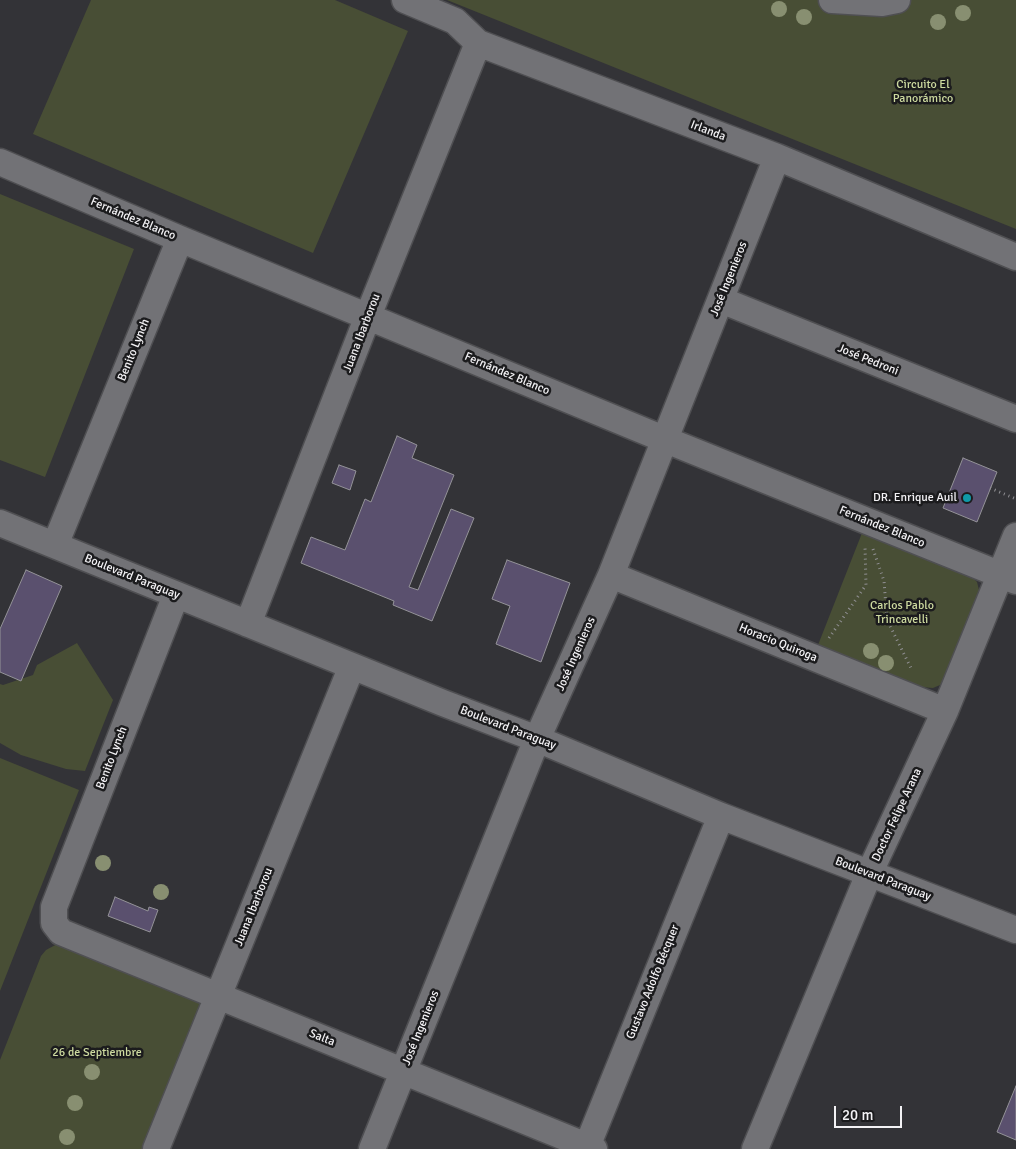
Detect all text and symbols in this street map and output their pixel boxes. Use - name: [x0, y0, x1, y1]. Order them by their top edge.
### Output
- park label: Circuito El Panorámico: [893, 78, 953, 106]
- street label: Irlanda: [688, 118, 728, 144]
- street label: Fernández Blanco: [88, 195, 178, 243]
- street label: José Ingenieros: [707, 239, 751, 319]
- street label: Juana Ibarborou: [340, 292, 384, 374]
- street label: Benito Lynch: [115, 317, 153, 383]
- street label: José Pedroni: [835, 341, 901, 379]
- street label: Fernández Blanco: [462, 350, 552, 398]
- place label: DR. Enrique Auil: [873, 491, 957, 505]
- marker: DR. Enrique Auil: [961, 492, 973, 504]
- street label: Fernández Blanco: [837, 503, 927, 551]
- street label: Boulevard Paraguay: [82, 551, 182, 603]
- park label: Carlos Pablo Trincavelli: [870, 599, 934, 627]
- street label: José Ingenieros: [553, 615, 599, 693]
- street label: Horacio Quiroga: [737, 621, 819, 665]
- street label: Boulevard Paraguay: [458, 703, 558, 753]
- street label: Benito Lynch: [93, 725, 131, 791]
- street label: Doctor Felipe Arana: [869, 766, 925, 864]
- street label: Boulevard Paraguay: [833, 854, 933, 904]
- street label: Juana Ibarborou: [232, 866, 276, 948]
- street label: Gustavo Adolfo Bécquer: [623, 923, 683, 1041]
- street label: José Ingenieros: [399, 988, 443, 1068]
- street label: Salta: [307, 1026, 337, 1050]
- park label: 26 de Septiembre: [52, 1046, 142, 1060]
- scale bar: [836, 1096, 904, 1128]
- text: 20 m: [842, 1106, 873, 1124]

